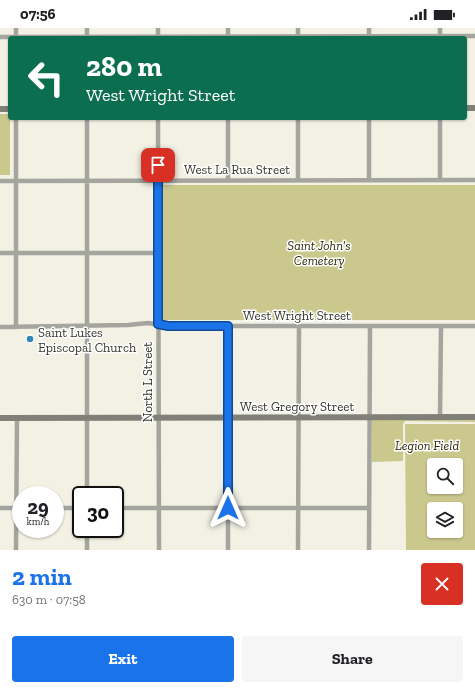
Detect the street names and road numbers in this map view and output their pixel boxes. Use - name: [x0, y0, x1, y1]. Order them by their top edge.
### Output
- street label: West La Rua Street: [184, 162, 290, 177]
- street label: West Wright Street: [243, 308, 351, 323]
- street label: North L Street: [140, 342, 155, 422]
- street label: West Gregory Street: [240, 399, 354, 414]

